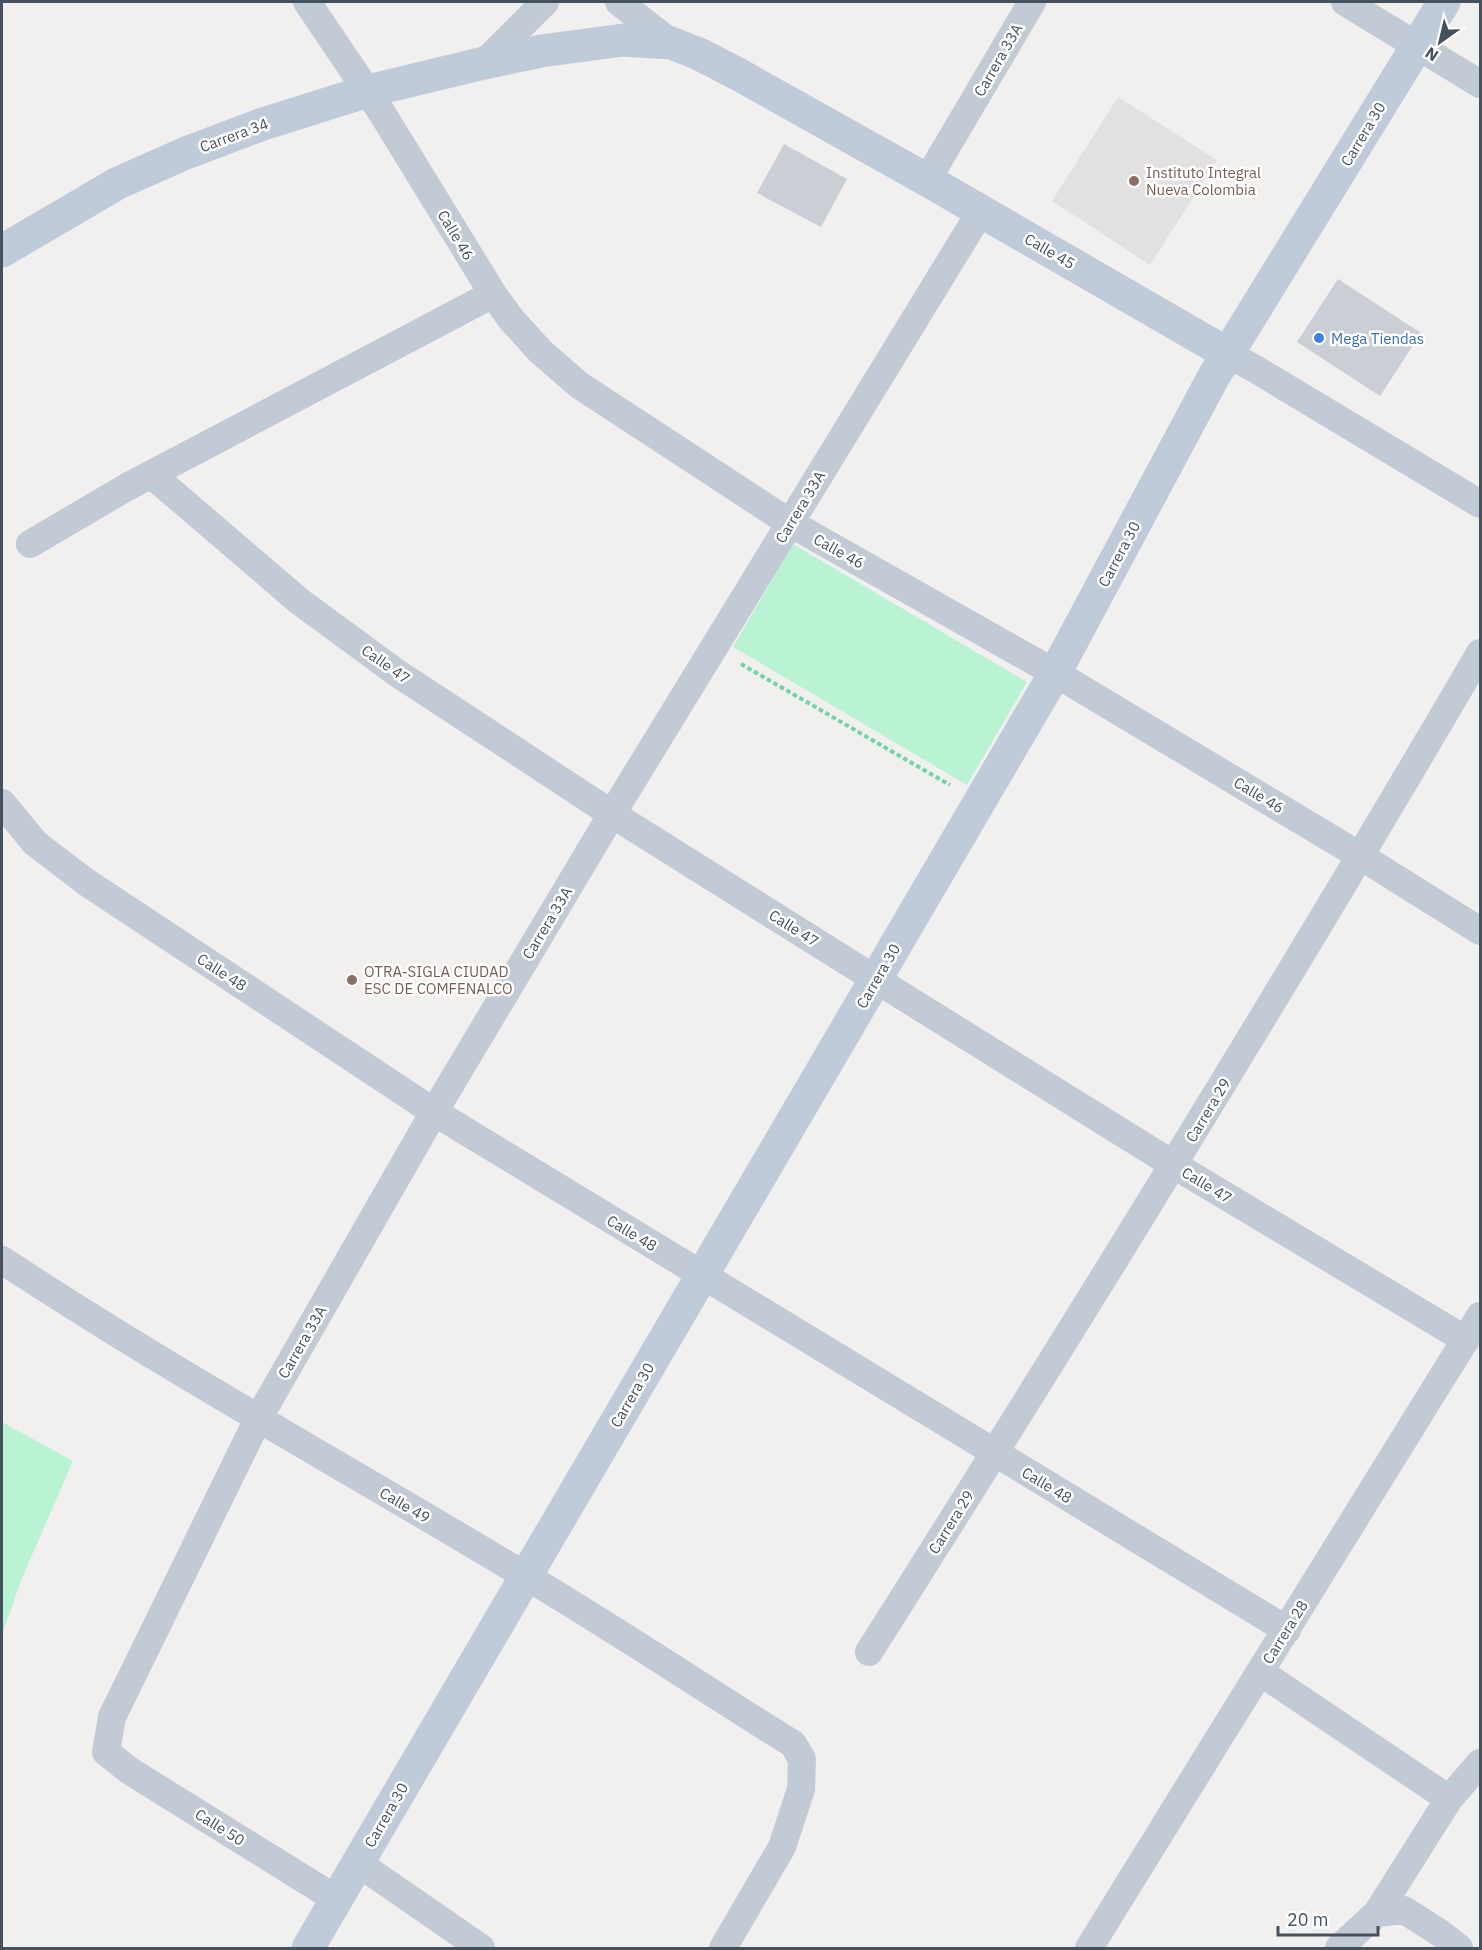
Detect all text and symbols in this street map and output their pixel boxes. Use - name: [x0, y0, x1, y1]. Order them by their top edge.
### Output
- north arrow: [1410, 12, 1470, 72]
- street label: Carrera 33A: [969, 20, 1027, 100]
- text: N: [1421, 43, 1442, 66]
- street label: Carrera 30: [1336, 98, 1390, 170]
- street label: Carrera 34: [197, 114, 271, 156]
- place label: Instituto Integral Nueva Colombia: [1146, 163, 1261, 199]
- marker: Instituto Integral Nueva Colombia: [1127, 174, 1141, 188]
- street label: Calle 46: [434, 206, 478, 264]
- street label: Calle 45: [1021, 229, 1079, 273]
- place label: Mega Tiendas: [1331, 329, 1424, 348]
- marker: Mega Tiendas: [1312, 331, 1326, 345]
- street label: Carrera 33A: [771, 467, 829, 547]
- street label: Carrera 30: [1094, 518, 1144, 590]
- street label: Calle 46: [810, 529, 868, 573]
- street label: Calle 47: [358, 640, 414, 688]
- street label: Calle 46: [1230, 773, 1288, 817]
- street label: Carrera 33A: [518, 883, 576, 963]
- street label: Calle 47: [766, 905, 822, 951]
- street label: Carrera 30: [852, 940, 904, 1012]
- street label: Calle 48: [194, 949, 250, 995]
- place label: OTRA-SIGLA CIUDAD ESC DE COMFENALCO: [364, 962, 513, 998]
- marker: OTRA-SIGLA CIUDAD ESC DE COMFENALCO: [345, 973, 359, 987]
- street label: Carrera 29: [1181, 1074, 1235, 1146]
- street label: Calle 47: [1178, 1163, 1236, 1207]
- street label: Calle 48: [603, 1211, 661, 1255]
- street label: Carrera 33A: [273, 1302, 331, 1382]
- street label: Carrera 30: [606, 1359, 658, 1431]
- street label: Calle 48: [1018, 1463, 1076, 1507]
- street label: Calle 49: [376, 1483, 434, 1527]
- street label: Carrera 29: [924, 1487, 978, 1557]
- street label: Carrera 28: [1258, 1597, 1312, 1667]
- street label: Carrera 30: [360, 1779, 412, 1851]
- street label: Calle 50: [192, 1804, 248, 1850]
- scale bar: [1278, 1899, 1378, 1937]
- text: 20 m: [1287, 1908, 1329, 1931]

